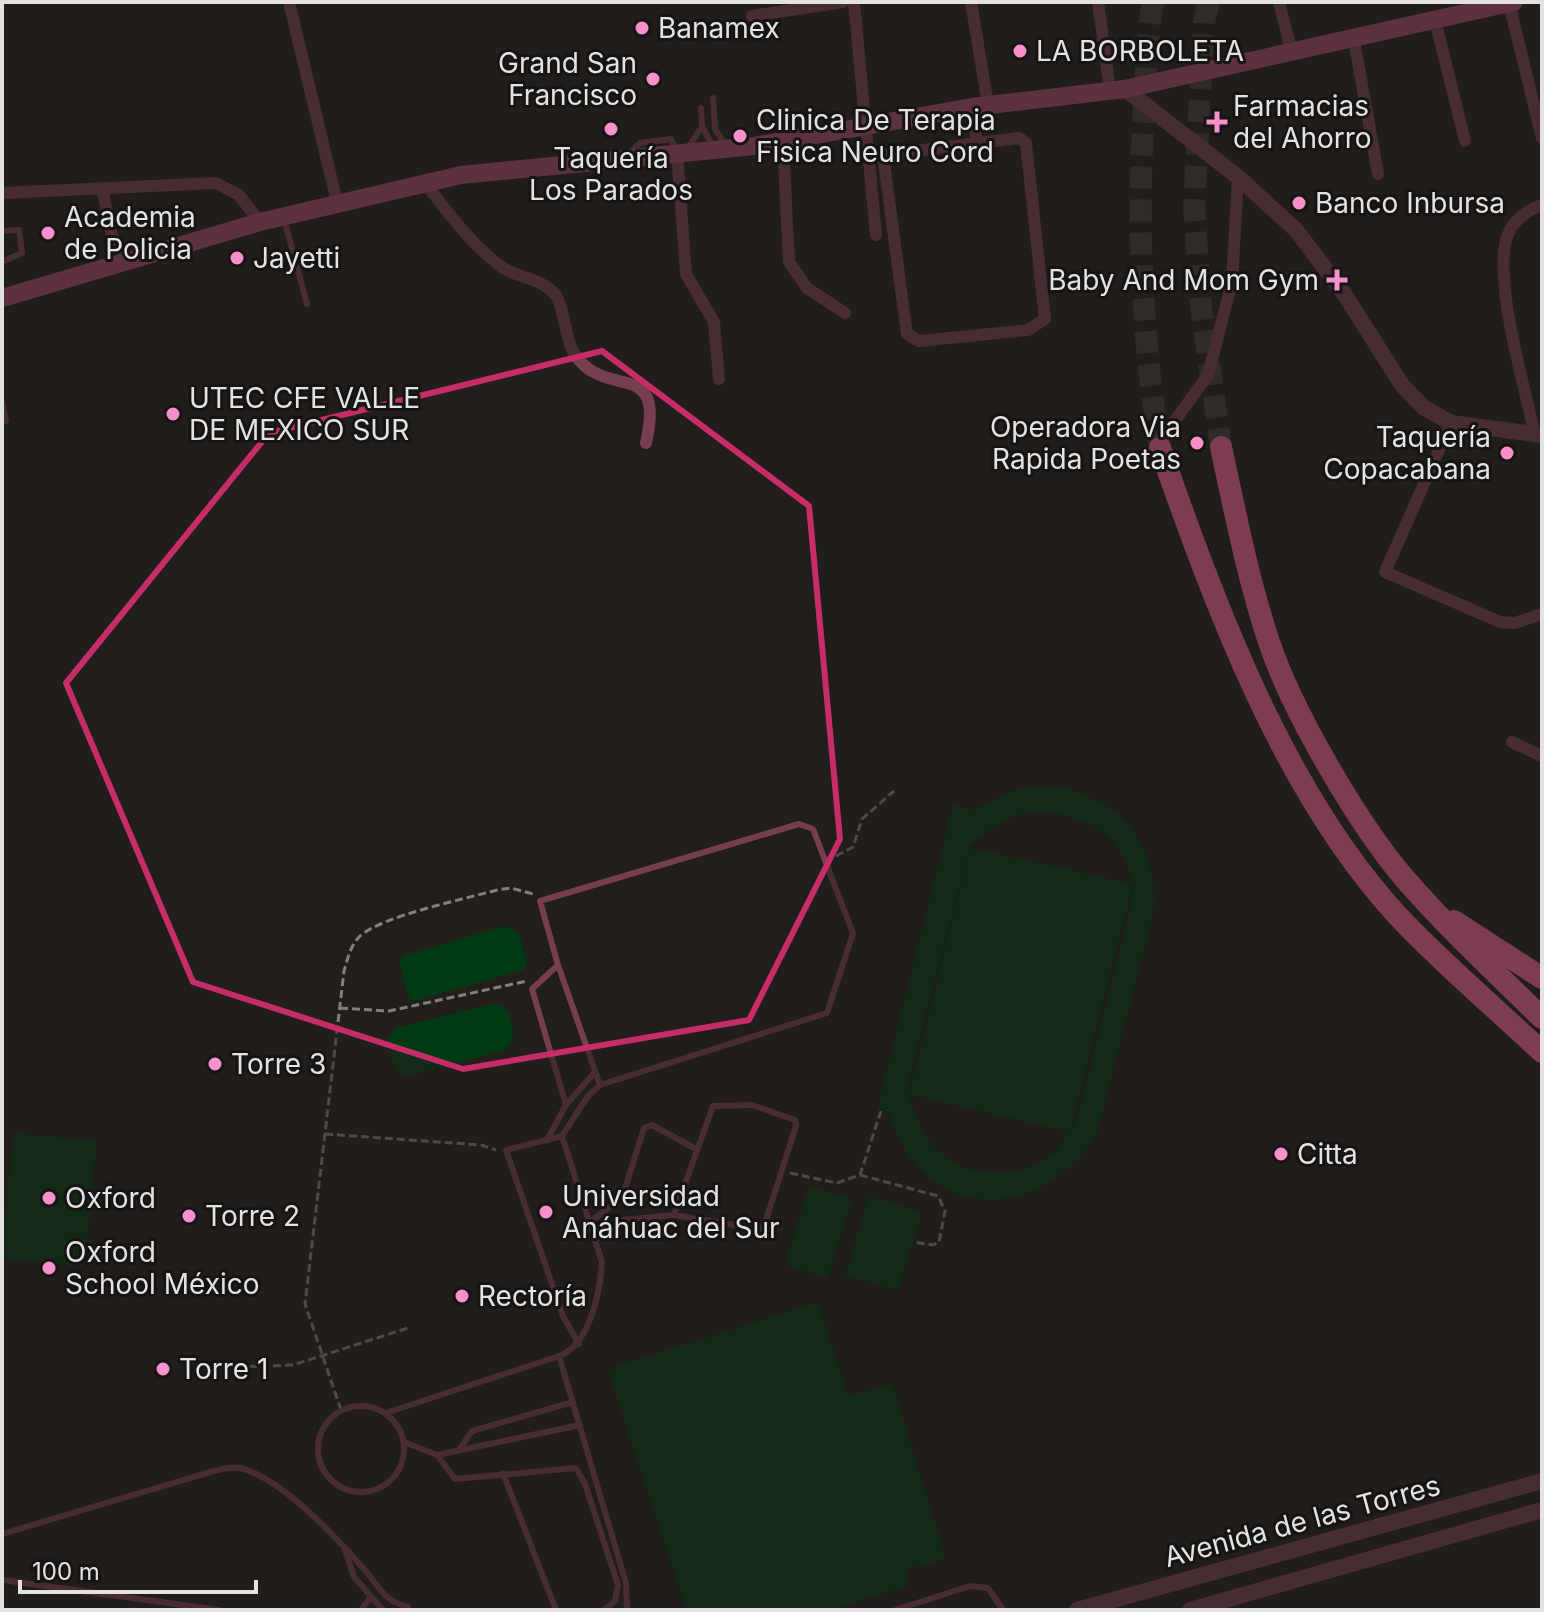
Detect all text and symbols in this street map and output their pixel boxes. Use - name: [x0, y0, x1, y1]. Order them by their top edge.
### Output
- place label: Banamex: [658, 11, 780, 45]
- marker: Banamex: [633, 19, 651, 37]
- place label: LA BORBOLETA: [1036, 34, 1244, 68]
- marker: LA BORBOLETA: [1011, 42, 1029, 60]
- place label: Grand San Francisco: [498, 46, 637, 112]
- marker: Grand San Francisco: [644, 70, 662, 88]
- place label: Farmacias del Ahorro: [1233, 89, 1372, 155]
- place label: Clinica De Terapia Fisica Neuro Cord: [756, 103, 996, 169]
- marker: Farmacias del Ahorro: [1208, 113, 1226, 131]
- marker: Taquería Los Parados: [602, 120, 620, 138]
- marker: Clinica De Terapia Fisica Neuro Cord: [731, 127, 749, 145]
- place label: Taquería Los Parados: [529, 141, 693, 207]
- place label: Banco Inbursa: [1315, 186, 1505, 220]
- marker: Banco Inbursa: [1290, 194, 1308, 212]
- place label: Academia de Policia: [64, 200, 196, 266]
- marker: Academia de Policia: [39, 224, 57, 242]
- place label: Jayetti: [253, 241, 340, 275]
- marker: Jayetti: [228, 249, 246, 267]
- place label: Baby And Mom Gym: [1048, 263, 1319, 297]
- marker: Baby And Mom Gym: [1326, 269, 1348, 291]
- place label: UTEC CFE VALLE DE MEXICO SUR: [189, 381, 420, 447]
- marker: UTEC CFE VALLE DE MEXICO SUR: [164, 405, 182, 423]
- place label: Operadora Via Rapida Poetas: [990, 410, 1181, 476]
- place label: Taquería Copacabana: [1323, 420, 1491, 486]
- marker: Operadora Via Rapida Poetas: [1188, 434, 1206, 452]
- marker: Taquería Copacabana: [1498, 444, 1516, 462]
- place label: Torre 3: [231, 1047, 326, 1081]
- marker: Torre 3: [206, 1055, 224, 1073]
- place label: Citta: [1297, 1137, 1358, 1171]
- marker: Citta: [1272, 1145, 1290, 1163]
- place label: Universidad Anáhuac del Sur: [562, 1179, 779, 1245]
- place label: Oxford: [65, 1181, 156, 1215]
- marker: Oxford: [40, 1189, 58, 1207]
- place label: Torre 2: [205, 1199, 300, 1233]
- marker: Universidad Anáhuac del Sur: [537, 1203, 555, 1221]
- marker: Torre 2: [180, 1207, 198, 1225]
- place label: Oxford School México: [65, 1235, 260, 1301]
- marker: Oxford School México: [40, 1259, 58, 1277]
- place label: Rectoría: [478, 1279, 587, 1313]
- marker: Rectoría: [453, 1287, 471, 1305]
- place label: Torre 1: [179, 1352, 268, 1386]
- marker: Torre 1: [154, 1360, 172, 1378]
- street label: Avenida de las Torres: [1160, 1468, 1444, 1574]
- scale bar: [20, 1544, 256, 1594]
- text: 100 m: [32, 1557, 100, 1586]

